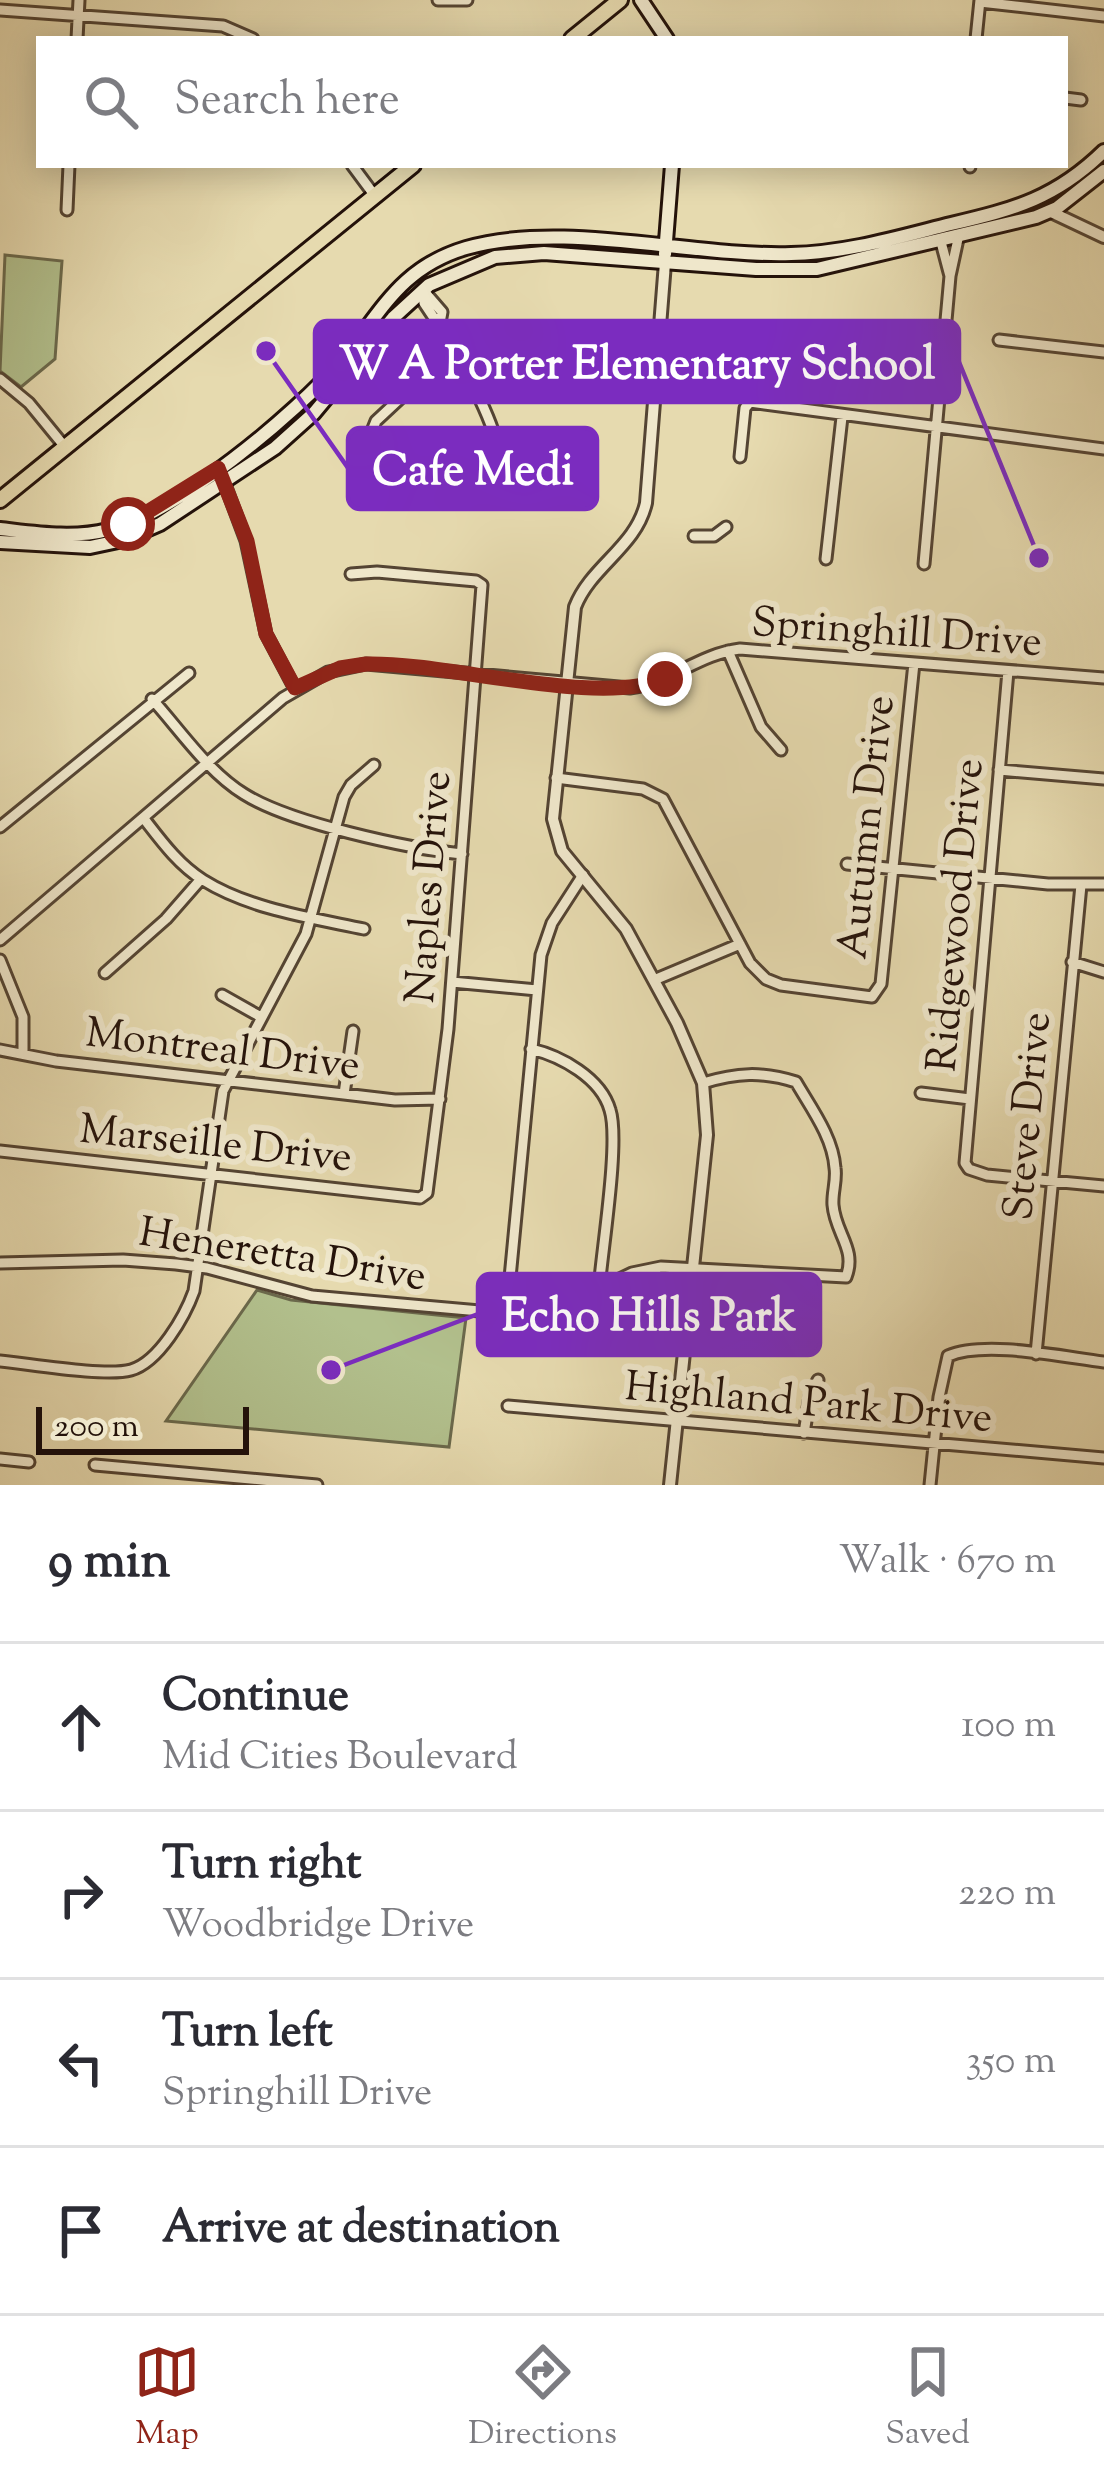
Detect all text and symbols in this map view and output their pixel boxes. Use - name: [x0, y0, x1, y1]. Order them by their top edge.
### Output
- search box: [36, 36, 1068, 168]
- icon: search: [78, 69, 144, 135]
- text: Search here: [174, 70, 400, 135]
- callout: W A Porter Elementary School: [315, 321, 959, 402]
- text: W A Porter Elementary School: [339, 335, 936, 400]
- callout: Cafe Medi: [348, 428, 597, 509]
- text: Cafe Medi: [372, 441, 574, 506]
- route start: [101, 497, 155, 551]
- street label: Springhill Drive: [749, 595, 1044, 675]
- route end: [638, 652, 692, 706]
- street label: Autumn Drive: [825, 693, 913, 962]
- street label: Ridgewood Drive: [914, 756, 1002, 1075]
- street label: Naples Drive: [393, 769, 469, 1006]
- street label: Montreal Drive: [82, 1005, 363, 1099]
- street label: Steve Drive: [991, 1010, 1069, 1223]
- street label: Marseille Drive: [76, 1102, 355, 1190]
- street label: Heneretta Drive: [134, 1205, 430, 1309]
- callout: Echo Hills Park: [478, 1274, 820, 1355]
- text: Echo Hills Park: [502, 1287, 797, 1352]
- street label: Highland Park Drive: [622, 1359, 995, 1451]
- scale bar: [36, 1401, 249, 1454]
- text: 200 m: [54, 1404, 139, 1452]
- text: 9 min: [48, 1527, 170, 1600]
- text: Walk · 670 m: [839, 1535, 1056, 1591]
- text: Continue: [162, 1666, 349, 1731]
- icon: ahead: [48, 1694, 114, 1760]
- text: 100 m: [961, 1699, 1056, 1755]
- text: Mid Cities Boulevard: [162, 1731, 518, 1787]
- text: Turn right: [162, 1834, 361, 1899]
- icon: right: [48, 1862, 114, 1928]
- text: 220 m: [958, 1867, 1056, 1923]
- text: Woodbridge Drive: [162, 1899, 474, 1955]
- text: Turn left: [162, 2002, 333, 2067]
- icon: left: [48, 2030, 114, 2096]
- text: 350 m: [966, 2035, 1056, 2091]
- text: Springhill Drive: [162, 2067, 432, 2123]
- icon: arrive: [48, 2198, 114, 2264]
- text: Arrive at destination: [162, 2198, 560, 2263]
- tab: Map: [134, 2339, 200, 2459]
- tab: Directions: [468, 2339, 617, 2459]
- tab: Saved: [885, 2339, 970, 2459]

